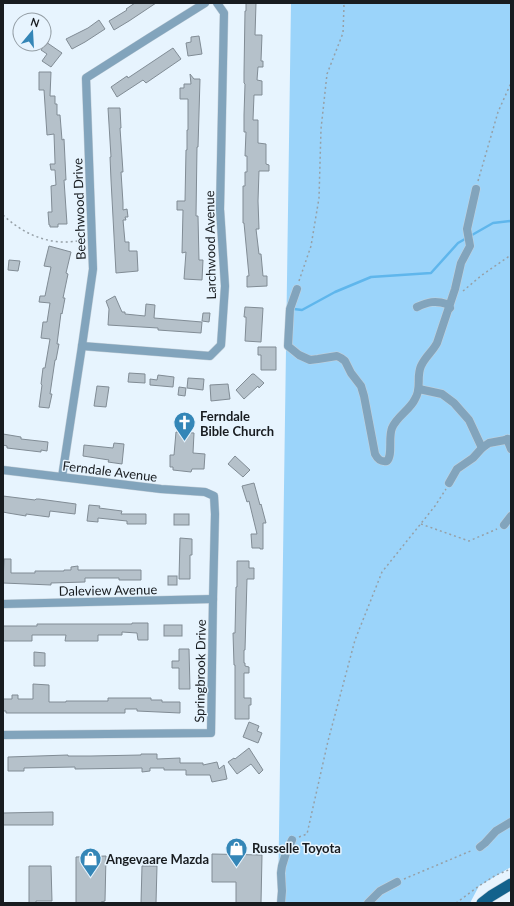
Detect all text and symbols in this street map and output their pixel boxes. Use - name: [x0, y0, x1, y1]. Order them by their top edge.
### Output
- north arrow: [12, 12, 52, 52]
- text: N: [29, 15, 41, 30]
- street label: Beechwood Drive: [69, 158, 89, 260]
- street label: Larchwood Avenue: [201, 190, 219, 300]
- place label: Ferndale Bible Church: [200, 408, 274, 439]
- church icon: Ferndale Bible Church: [171, 410, 197, 443]
- street label: Ferndale Avenue: [62, 457, 158, 485]
- street label: Daleview Avenue: [59, 581, 158, 599]
- street label: Springbrook Drive: [191, 619, 209, 723]
- shop icon: Russelle Toyota: [224, 835, 250, 868]
- place label: Russelle Toyota: [252, 840, 341, 856]
- shop icon: Angevaare Mazda: [77, 846, 103, 879]
- place label: Angevaare Mazda: [105, 851, 209, 867]

